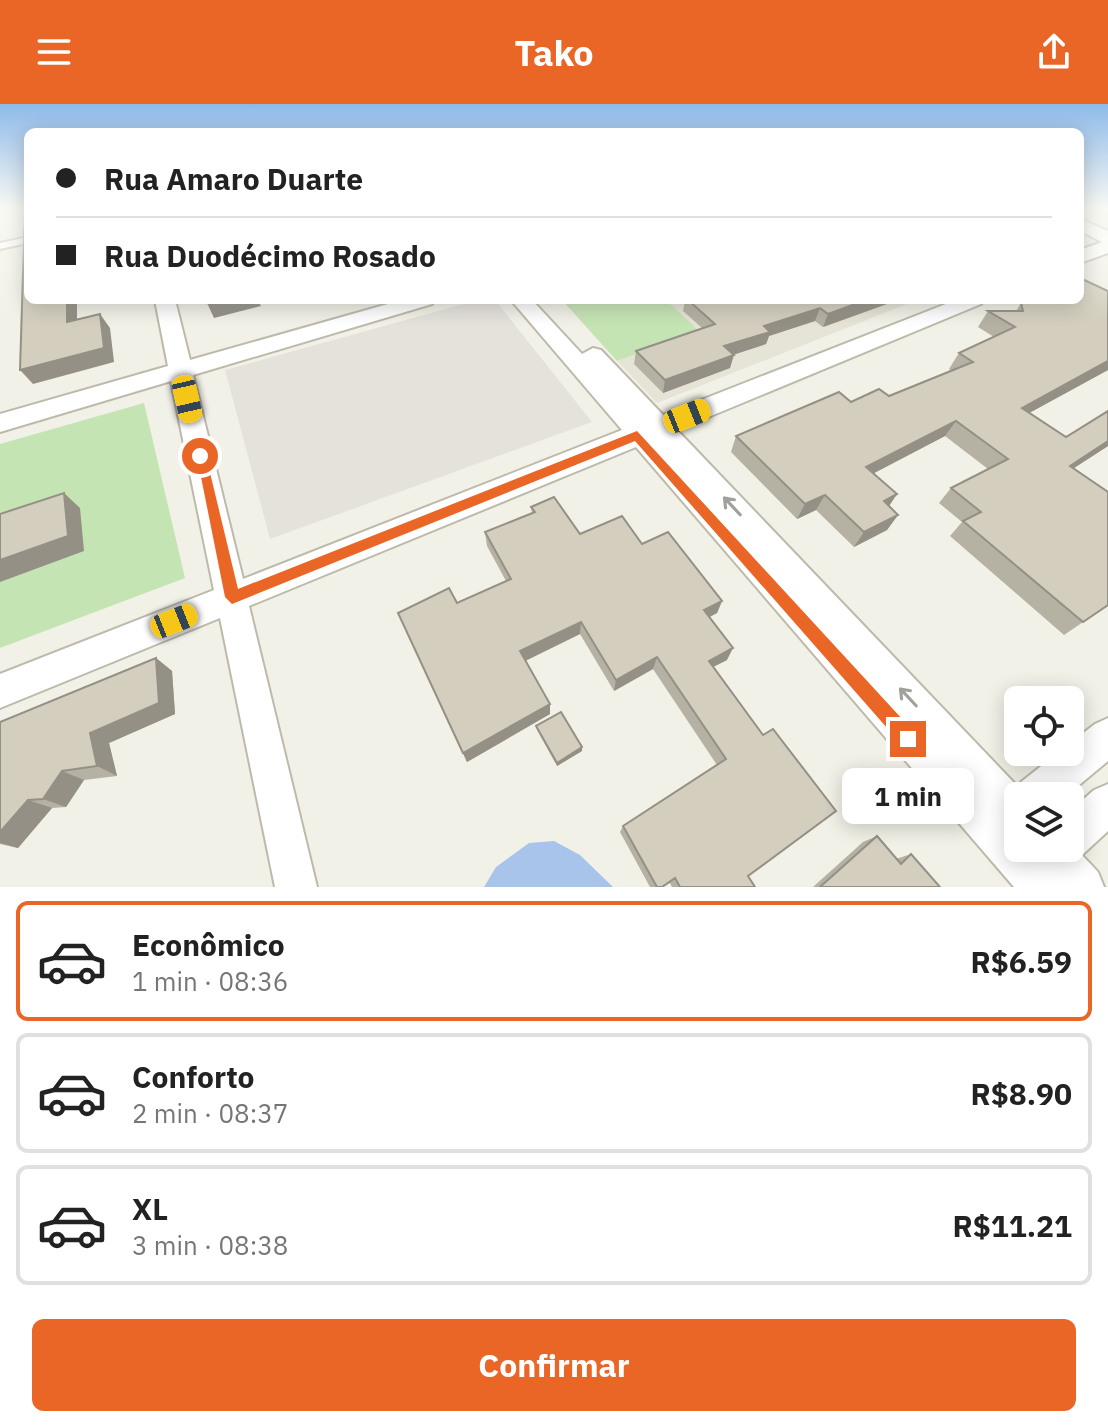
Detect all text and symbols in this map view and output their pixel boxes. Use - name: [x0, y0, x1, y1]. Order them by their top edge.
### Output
- text: Tako: [514, 29, 594, 76]
- icon: menu: [32, 30, 76, 74]
- icon: share: [1032, 30, 1076, 74]
- text: Rua Amaro Duarte: [104, 159, 363, 198]
- text: Rua Duodécimo Rosado: [104, 236, 436, 275]
- car: [170, 373, 204, 425]
- car: [660, 396, 714, 436]
- route start: [182, 438, 218, 474]
- one-way arrow: [723, 497, 741, 517]
- car: [147, 601, 201, 641]
- map controls: [1004, 686, 1084, 862]
- button: locate: [1004, 686, 1084, 766]
- one-way arrow: [900, 688, 918, 708]
- route end: [890, 721, 926, 757]
- callout: 1 min: [842, 767, 974, 823]
- text: 1 min: [874, 779, 942, 813]
- button: layers: [1004, 782, 1084, 862]
- icon: car: [36, 925, 108, 997]
- text: Econômico: [132, 925, 285, 964]
- text: R$6.59: [970, 942, 1072, 981]
- text: 1 min · 08:36: [132, 964, 288, 998]
- icon: car: [36, 1057, 108, 1129]
- text: Conforto: [132, 1057, 255, 1096]
- text: R$8.90: [970, 1074, 1072, 1113]
- text: 2 min · 08:37: [132, 1096, 288, 1130]
- icon: car: [36, 1189, 108, 1261]
- text: XL: [132, 1189, 168, 1228]
- text: R$11.21: [952, 1206, 1072, 1245]
- text: 3 min · 08:38: [132, 1228, 288, 1262]
- button: Confirmar: [32, 1319, 1076, 1411]

